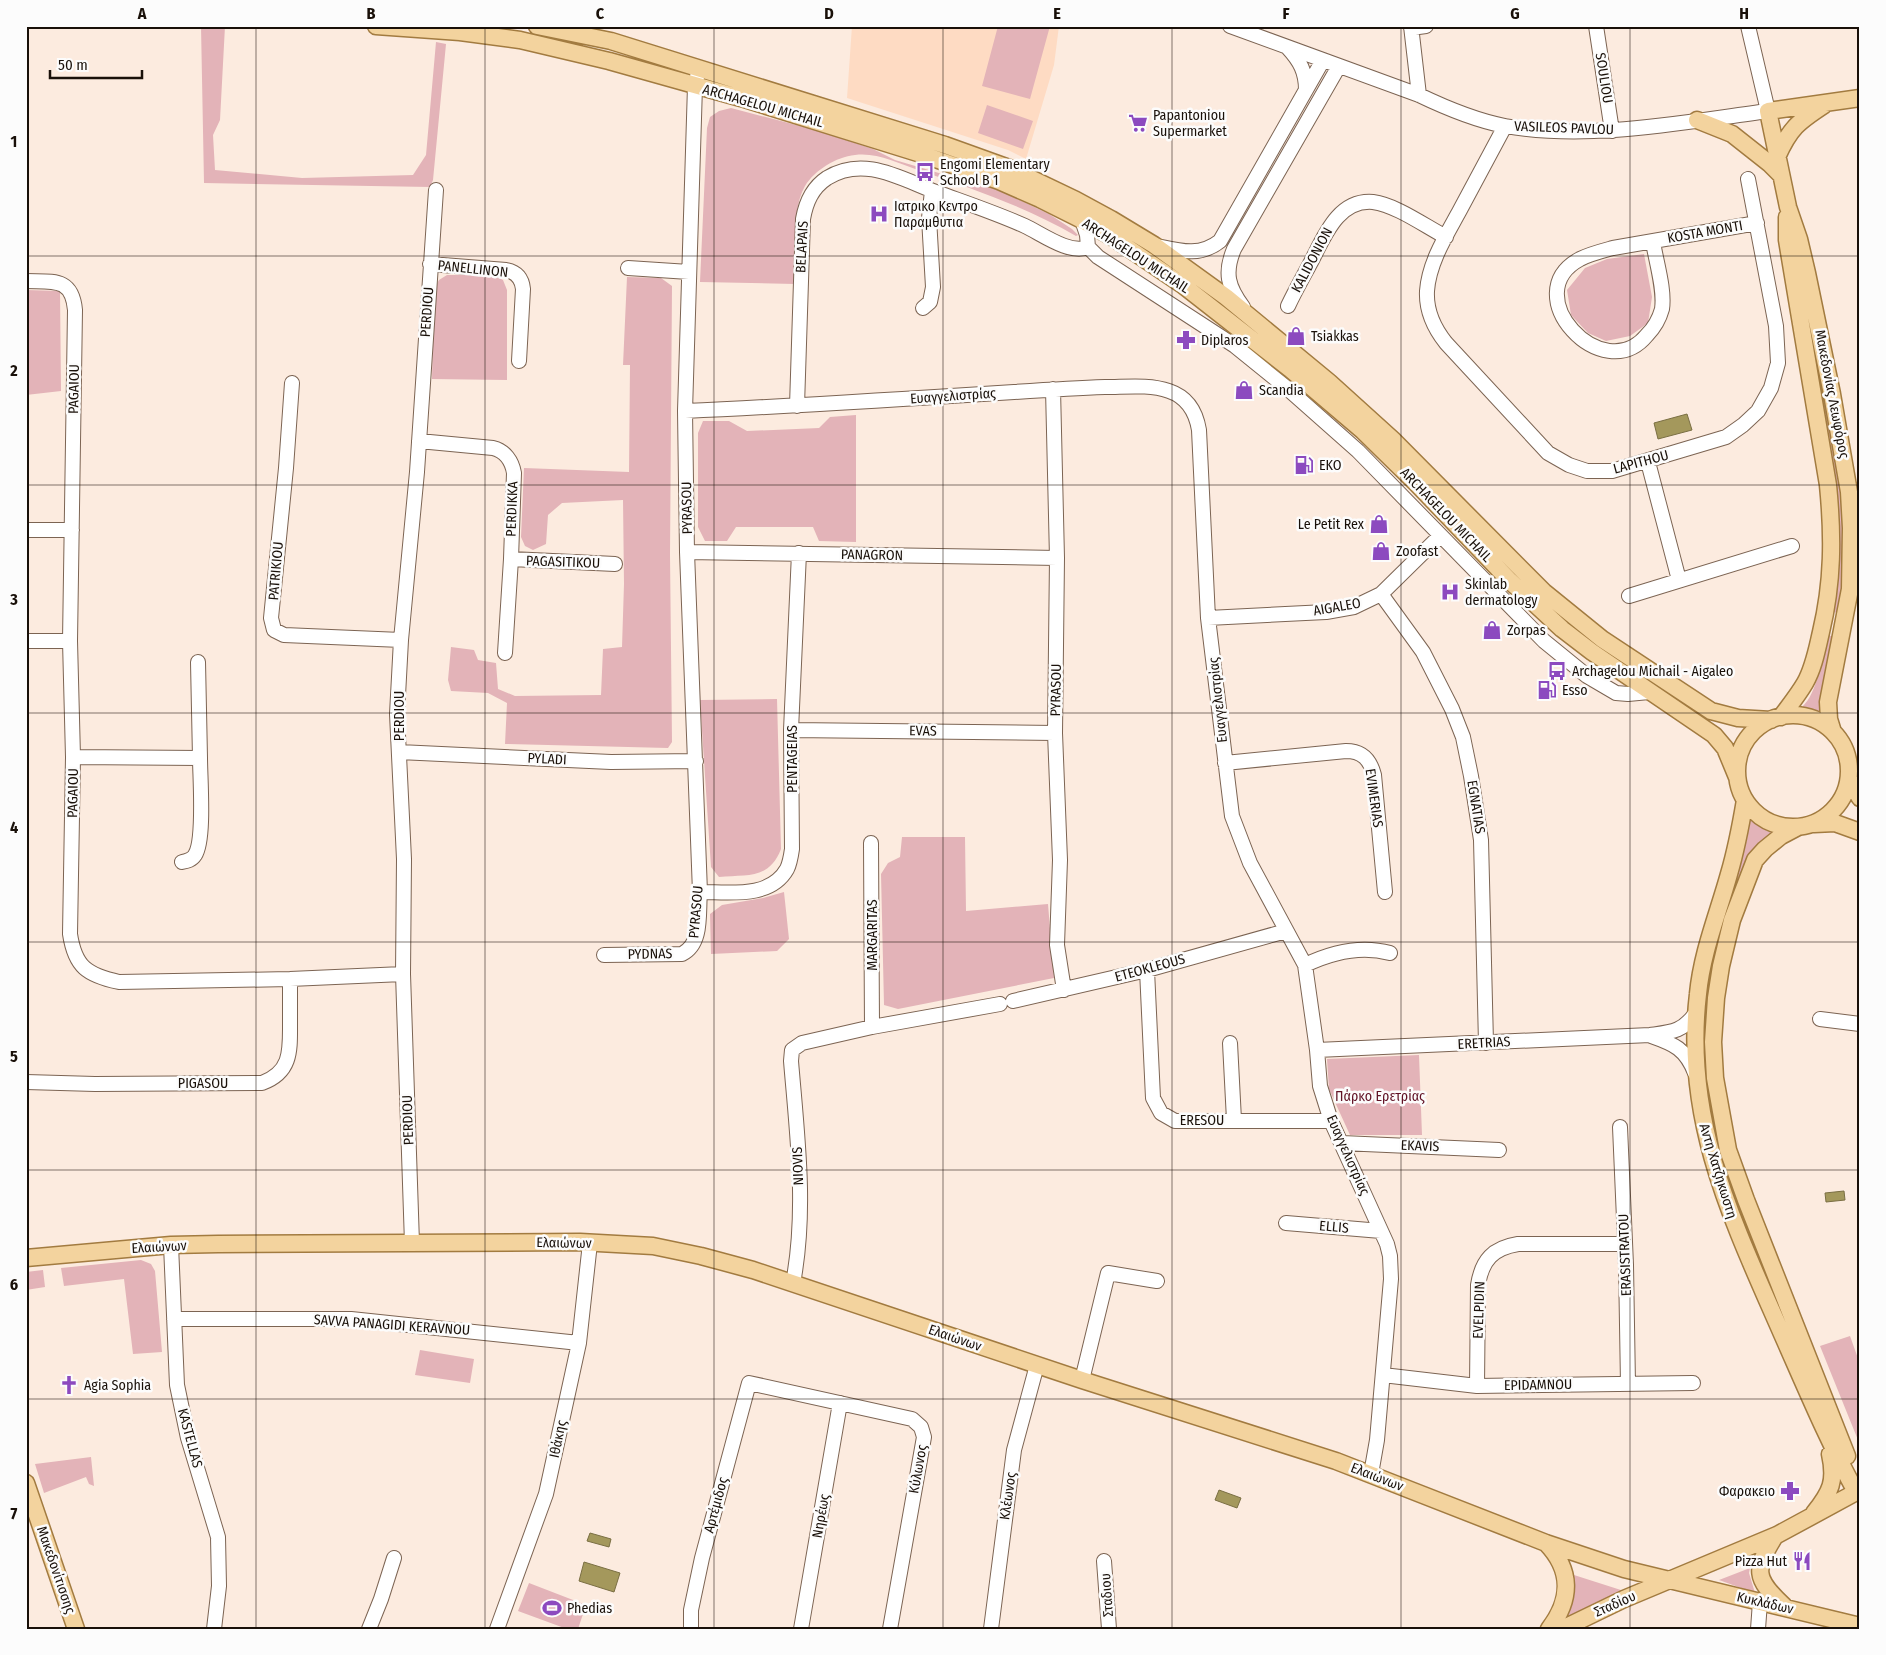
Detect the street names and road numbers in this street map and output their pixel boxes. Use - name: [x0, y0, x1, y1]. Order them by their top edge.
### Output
- street label: SOULIOU: [1592, 52, 1616, 104]
- street label: ARCHAGELOU MICHAIL: [701, 81, 825, 131]
- street label: VASILEOS PAVLOU: [1514, 118, 1614, 138]
- street label: ARCHAGELOU MICHAIL: [1079, 215, 1193, 297]
- street label: KOSTA MONTI: [1666, 217, 1744, 247]
- street label: BELAPAIS: [792, 220, 812, 274]
- street label: KALIDONION: [1288, 225, 1336, 295]
- street label: PANELLINON: [437, 257, 509, 281]
- street label: PERDIOU: [417, 286, 437, 338]
- street label: Μακεδονίας Λεωφόρος: [1811, 328, 1853, 460]
- street label: PAGAIOU: [65, 364, 83, 414]
- street label: Ευαγγελιστρίας: [910, 385, 997, 407]
- street label: LAPITHOU: [1611, 446, 1671, 478]
- street label: ARCHAGELOU MICHAIL: [1397, 464, 1495, 566]
- street label: PERDIKKA: [503, 480, 521, 537]
- street label: PYRASOU: [678, 481, 696, 535]
- street label: PATRIKIOU: [265, 541, 287, 601]
- street label: PANAGRON: [841, 546, 903, 564]
- street label: PAGASITIKOU: [526, 552, 600, 572]
- street label: AIGALEO: [1312, 594, 1362, 620]
- street label: Ευαγγελιστρίας: [1205, 656, 1231, 744]
- street label: PYRASOU: [1047, 663, 1065, 717]
- street label: PERDIOU: [391, 691, 408, 741]
- street label: EVAS: [909, 722, 937, 740]
- street label: PENTAGEIAS: [784, 725, 801, 793]
- street label: PYLADI: [527, 749, 567, 769]
- street label: EVIMERIAS: [1361, 767, 1387, 829]
- street label: PAGAIOU: [64, 768, 82, 818]
- street label: EGNATIAS: [1463, 779, 1489, 835]
- street label: PYRASOU: [685, 885, 707, 939]
- street label: MARGARITAS: [864, 899, 881, 971]
- street label: PYDNAS: [627, 945, 673, 963]
- street label: ETEOKLEOUS: [1113, 950, 1187, 986]
- street label: ERETRIAS: [1457, 1033, 1511, 1053]
- street label: PIGASOU: [178, 1075, 228, 1092]
- street label: PERDIOU: [399, 1095, 417, 1145]
- street label: ERESOU: [1180, 1112, 1224, 1129]
- street label: Ευαγγελιστρίας: [1323, 1112, 1373, 1198]
- street label: Αντη Χατζηκωστη: [1695, 1121, 1741, 1221]
- street label: EKAVIS: [1400, 1137, 1440, 1155]
- street label: NIOVIS: [789, 1146, 807, 1186]
- street label: ERASISTRATOU: [1615, 1213, 1635, 1297]
- street label: ELLIS: [1319, 1217, 1350, 1237]
- street label: Ελαιώνων: [536, 1234, 592, 1252]
- street label: Ελαιώνων: [131, 1237, 187, 1257]
- street label: EVELPIDIN: [1469, 1281, 1489, 1339]
- street label: SAVVA PANAGIDI KERAVNOU: [313, 1311, 471, 1339]
- street label: Ελαιώνων: [926, 1321, 984, 1355]
- street label: EPIDAMNOU: [1504, 1376, 1572, 1394]
- street label: KASTELLAS: [174, 1406, 206, 1470]
- street label: Ιθάκης: [546, 1418, 570, 1460]
- street label: Κύλωνος: [905, 1443, 931, 1495]
- street label: Ελαιώνων: [1348, 1459, 1406, 1495]
- street label: Κλέωνος: [996, 1471, 1020, 1521]
- street label: Αρτέμιδος: [700, 1475, 732, 1535]
- street label: Νηρέως: [809, 1492, 833, 1539]
- street label: Μακεδονίτισσης: [33, 1524, 79, 1616]
- street label: Σταδιου: [1097, 1573, 1117, 1617]
- street label: Σταδίου: [1592, 1587, 1638, 1621]
- street label: Κυκλάδων: [1735, 1588, 1795, 1618]

